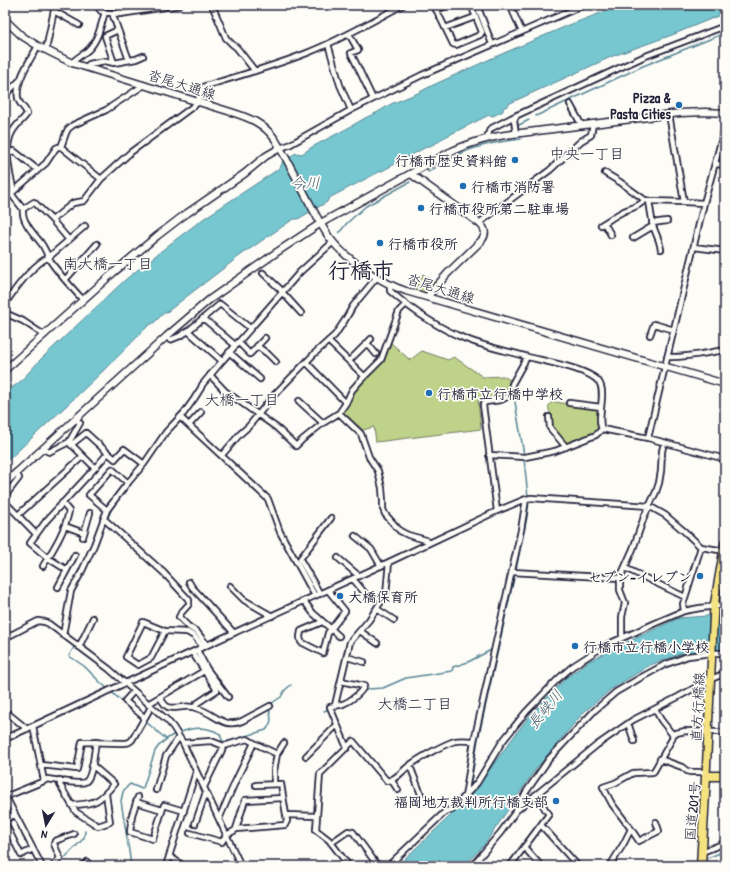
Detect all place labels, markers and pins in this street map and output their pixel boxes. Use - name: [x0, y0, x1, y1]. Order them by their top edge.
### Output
- place label: Pizza & Pasta Cities: [610, 88, 672, 123]
- marker: Pizza & Pasta Cities: [674, 100, 684, 110]
- place label: 行橋市歴史資料館: [395, 151, 507, 170]
- marker: 行橋市歴史資料館: [510, 155, 520, 165]
- place label: 行橋市消防署: [471, 177, 555, 196]
- marker: 行橋市消防署: [458, 181, 468, 191]
- place label: 行橋市役所第二駐車場: [429, 199, 569, 218]
- marker: 行橋市役所第二駐車場: [416, 203, 426, 213]
- place label: 行橋市役所: [388, 234, 458, 253]
- marker: 行橋市役所: [375, 238, 385, 248]
- place label: 行橋市立行橋中学校: [437, 384, 563, 403]
- marker: 行橋市立行橋中学校: [424, 388, 434, 398]
- place label: セブン-イレブン: [588, 567, 692, 586]
- marker: セブン-イレブン: [695, 571, 705, 581]
- place label: 大橋保育所: [348, 587, 418, 606]
- marker: 大橋保育所: [335, 591, 345, 601]
- place label: 行橋市立行橋小学校: [583, 637, 709, 656]
- marker: 行橋市立行橋小学校: [570, 641, 580, 651]
- place label: 福岡地方裁判所行橋支部: [394, 792, 548, 811]
- marker: 福岡地方裁判所行橋支部: [551, 796, 561, 806]

